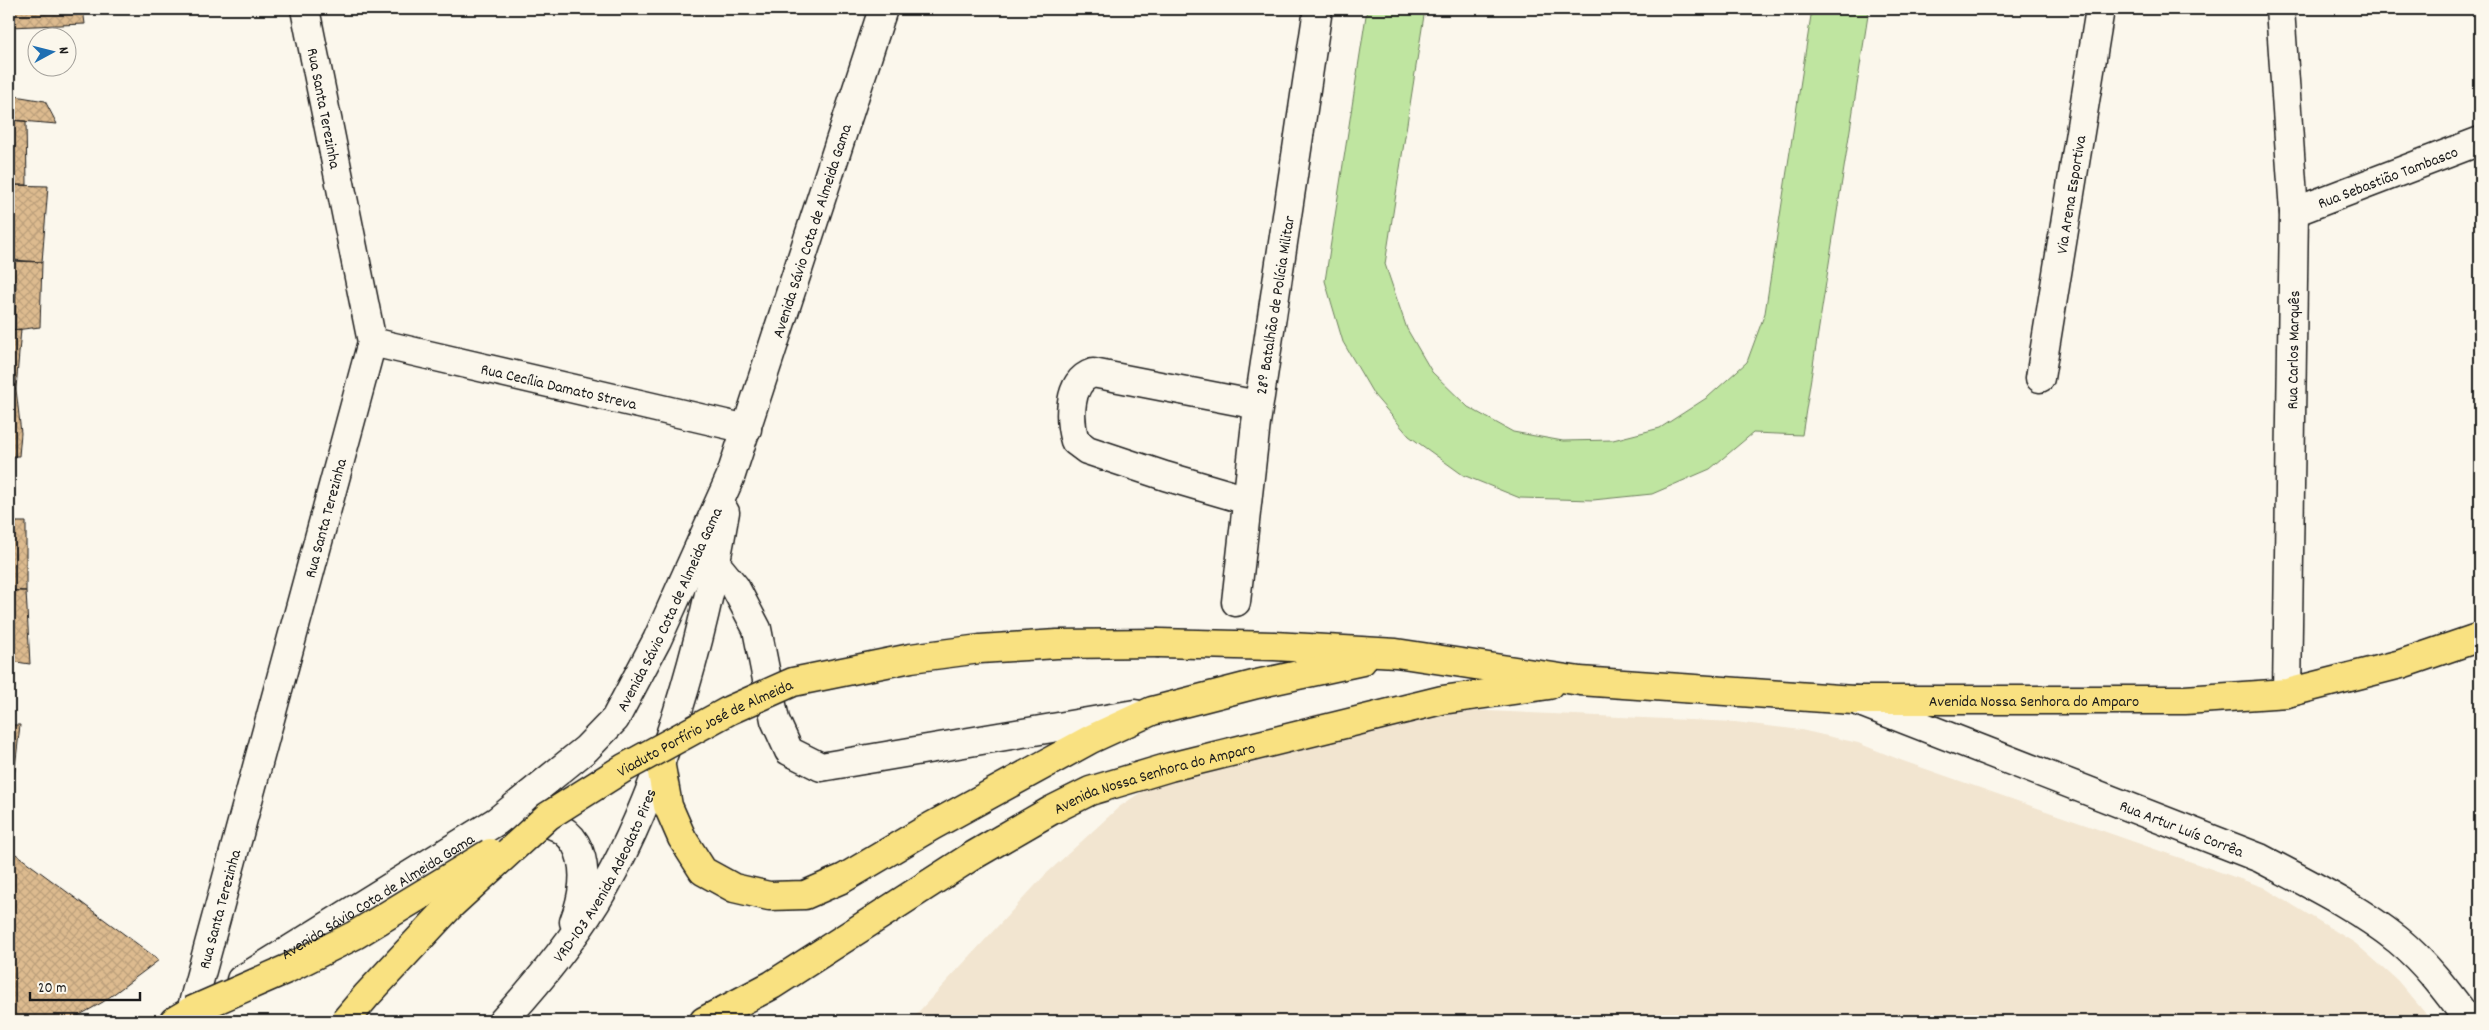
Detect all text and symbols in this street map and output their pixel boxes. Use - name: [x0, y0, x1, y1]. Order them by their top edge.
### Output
- north arrow: [28, 28, 78, 78]
- text: N: [53, 46, 73, 55]
- street label: Rua Santa Terezinha: [300, 46, 346, 171]
- street label: Avenida Sávio Cota de Almeida Gama: [767, 121, 859, 341]
- street label: Via Arena Esportiva: [2051, 133, 2093, 256]
- street label: Rua Sebastião Tambasco: [2315, 141, 2462, 216]
- street label: 28º Batalhão de Polícia Militar: [1251, 214, 1302, 396]
- street label: Rua Carlos Marquês: [2282, 290, 2307, 410]
- street label: Rua Cecília Damato Streva: [478, 359, 639, 417]
- street label: Rua Santa Terezinha: [300, 456, 354, 581]
- street label: Avenida Sávio Cota de Almeida Gama: [612, 504, 729, 716]
- street label: Viaduto Porfírio José de Almeida: [613, 674, 797, 784]
- street label: Avenida Nossa Senhora do Amparo: [1929, 691, 2139, 714]
- street label: Avenida Nossa Senhora do Amparo: [1050, 737, 1258, 821]
- street label: VRD-103 Avenida Adeodato Pires: [548, 785, 664, 968]
- street label: Rua Artur Luís Corrêa: [2116, 795, 2247, 865]
- street label: Avenida Sávio Cota de Almeida Gama: [277, 829, 480, 966]
- street label: Rua Santa Terezinha: [194, 847, 248, 972]
- scale bar: [30, 970, 140, 1002]
- text: 20 m: [38, 978, 66, 1000]

